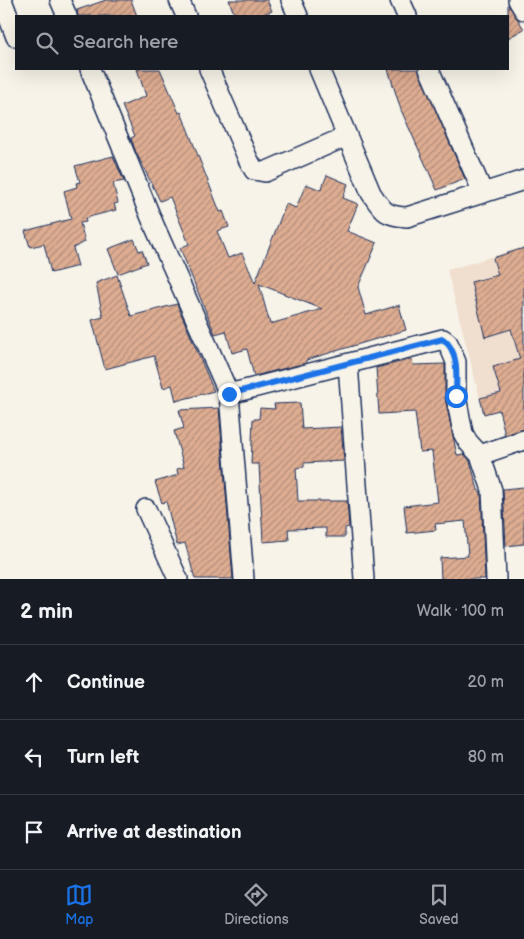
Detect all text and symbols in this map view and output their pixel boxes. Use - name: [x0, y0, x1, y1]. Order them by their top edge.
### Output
- search box: [15, 15, 509, 70]
- icon: search: [33, 29, 61, 57]
- text: Search here: [73, 31, 178, 54]
- route end: [218, 383, 241, 406]
- route start: [445, 385, 468, 408]
- text: 2 min: [20, 599, 73, 624]
- text: Walk · 100 m: [417, 602, 504, 621]
- icon: ahead: [20, 668, 48, 696]
- text: Continue: [67, 671, 145, 694]
- text: 20 m: [468, 673, 504, 692]
- icon: left: [20, 743, 48, 771]
- text: Turn left: [67, 746, 139, 769]
- text: 80 m: [468, 748, 504, 767]
- icon: arrive: [20, 818, 48, 846]
- text: Arrive at destination: [67, 821, 242, 844]
- tab: Map: [65, 881, 94, 928]
- tab: Directions: [224, 881, 289, 928]
- tab: Saved: [419, 881, 459, 928]

